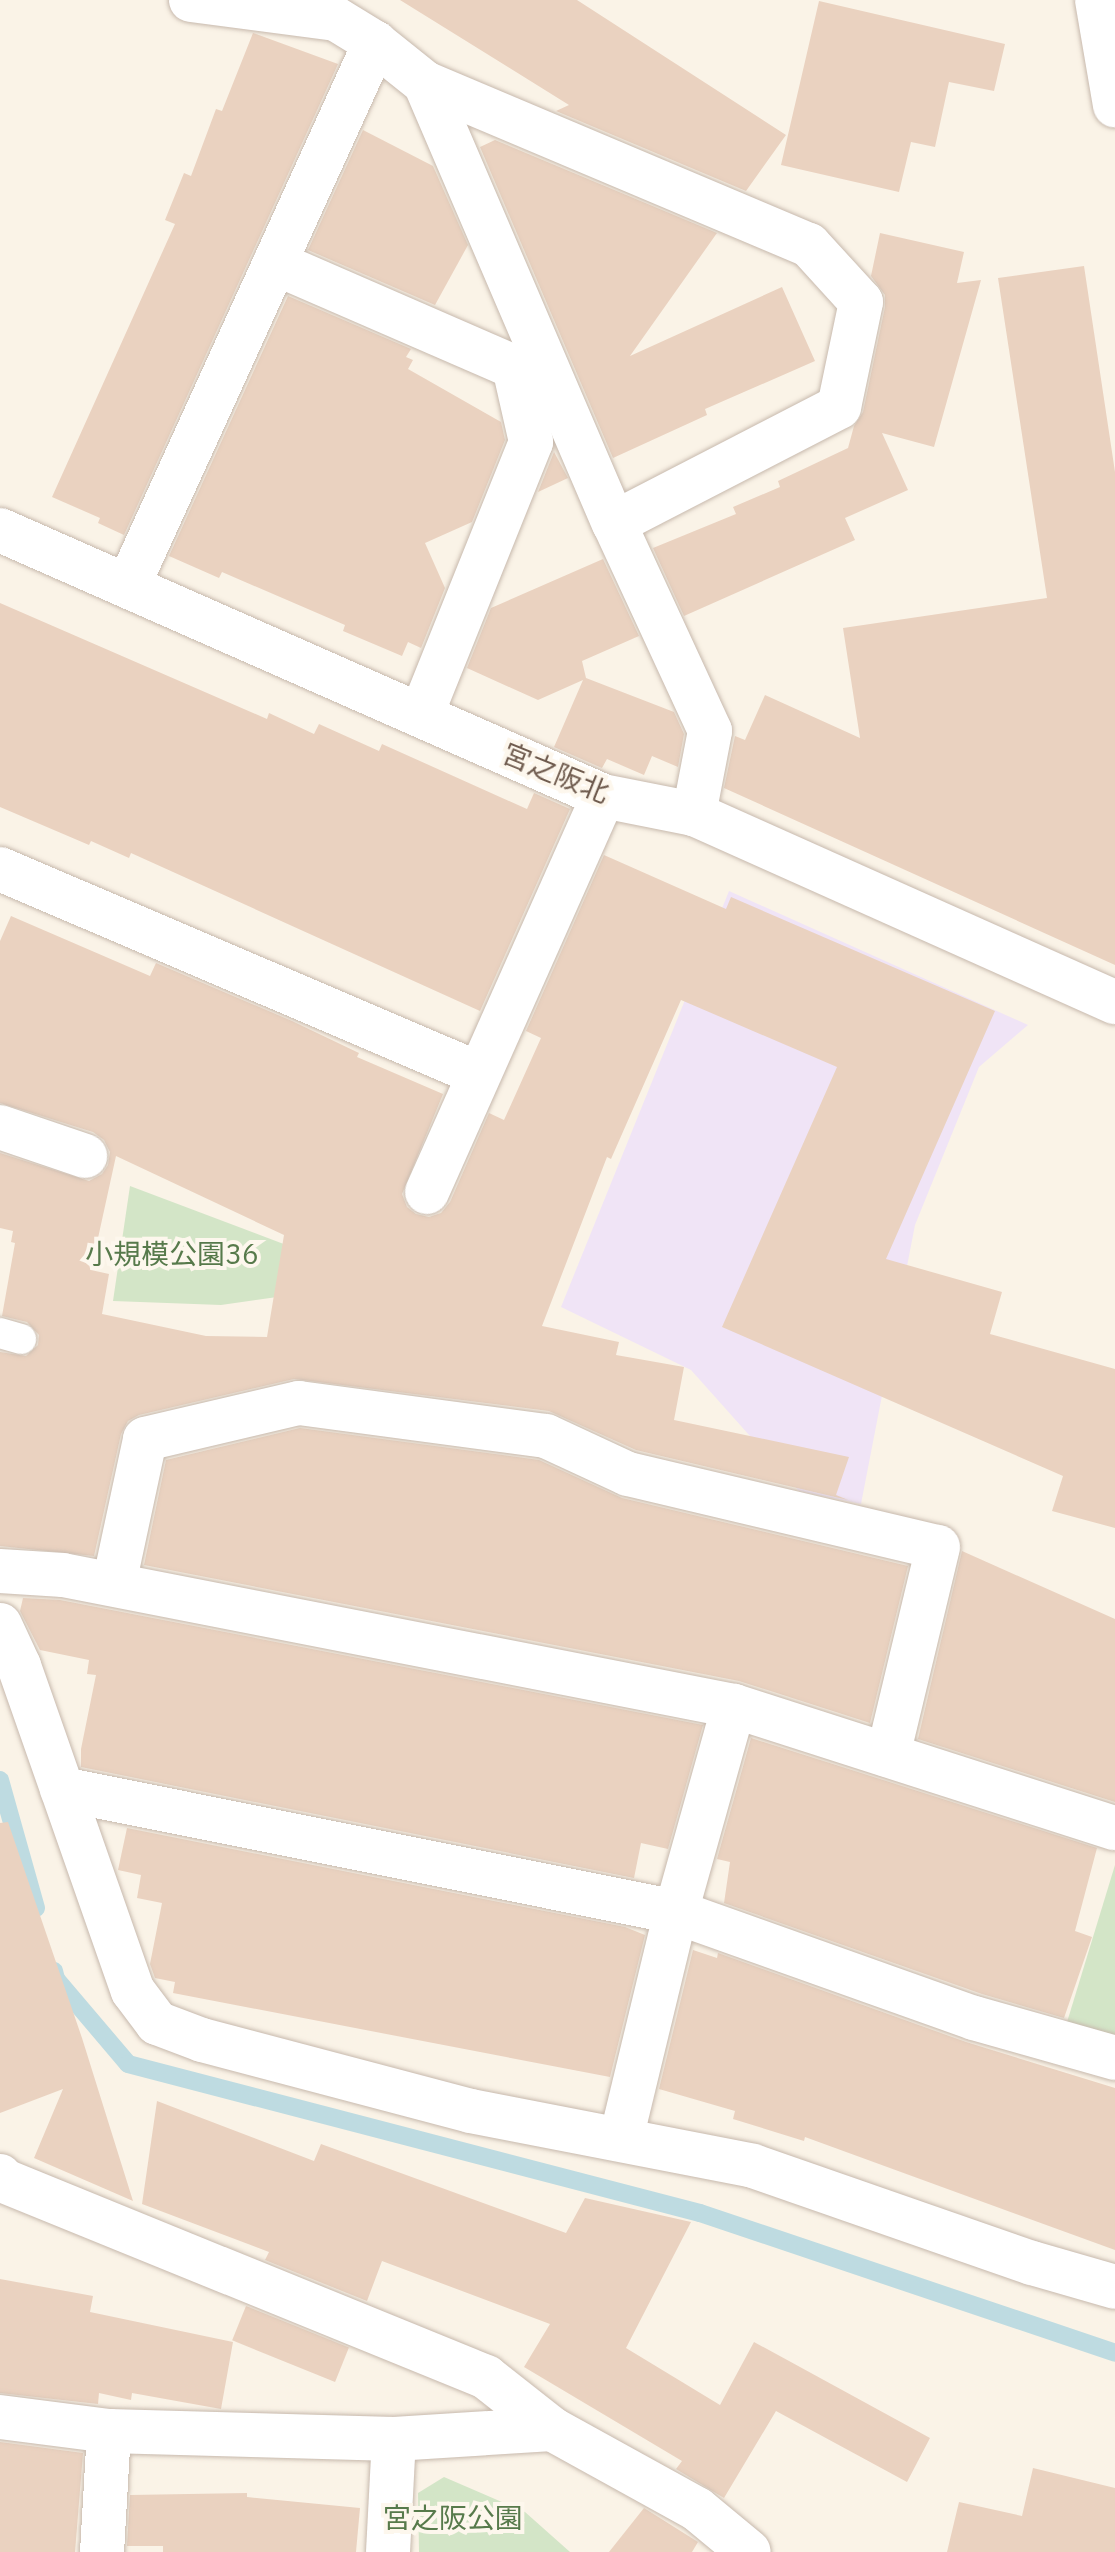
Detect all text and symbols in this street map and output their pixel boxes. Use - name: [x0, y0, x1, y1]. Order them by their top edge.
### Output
- street label: 宮之阪北: [498, 736, 614, 810]
- park label: 小規模公園36: [85, 1237, 259, 1271]
- park label: 宮之阪公園: [383, 2501, 523, 2535]

